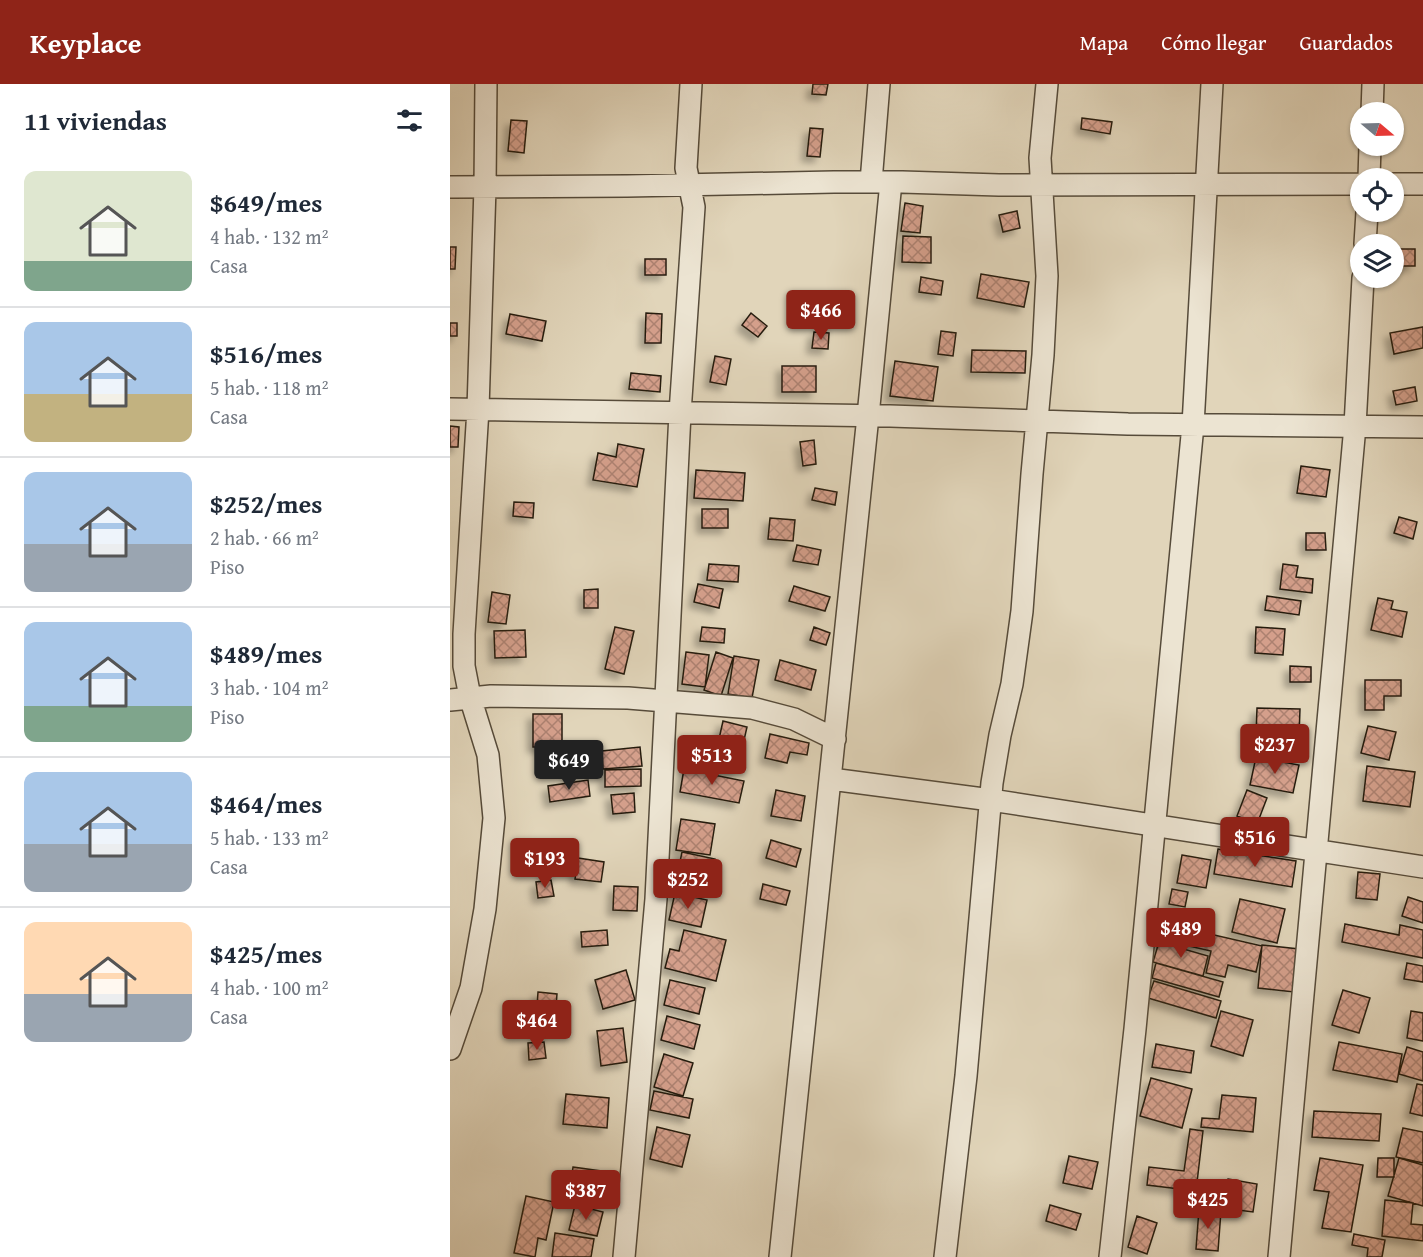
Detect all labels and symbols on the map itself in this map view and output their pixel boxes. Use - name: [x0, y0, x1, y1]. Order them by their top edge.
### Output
- north arrow: [1350, 102, 1404, 156]
- pin: $466: [785, 290, 857, 341]
- pin: $237: [1239, 724, 1311, 775]
- pin: $513: [676, 735, 748, 786]
- pin: $649: [533, 740, 605, 791]
- pin: $516: [1219, 817, 1291, 868]
- pin: $193: [509, 838, 581, 889]
- pin: $252: [652, 859, 724, 910]
- pin: $489: [1145, 908, 1217, 959]
- pin: $464: [501, 1000, 573, 1051]
- pin: $387: [550, 1170, 622, 1221]
- pin: $425: [1172, 1179, 1244, 1230]

